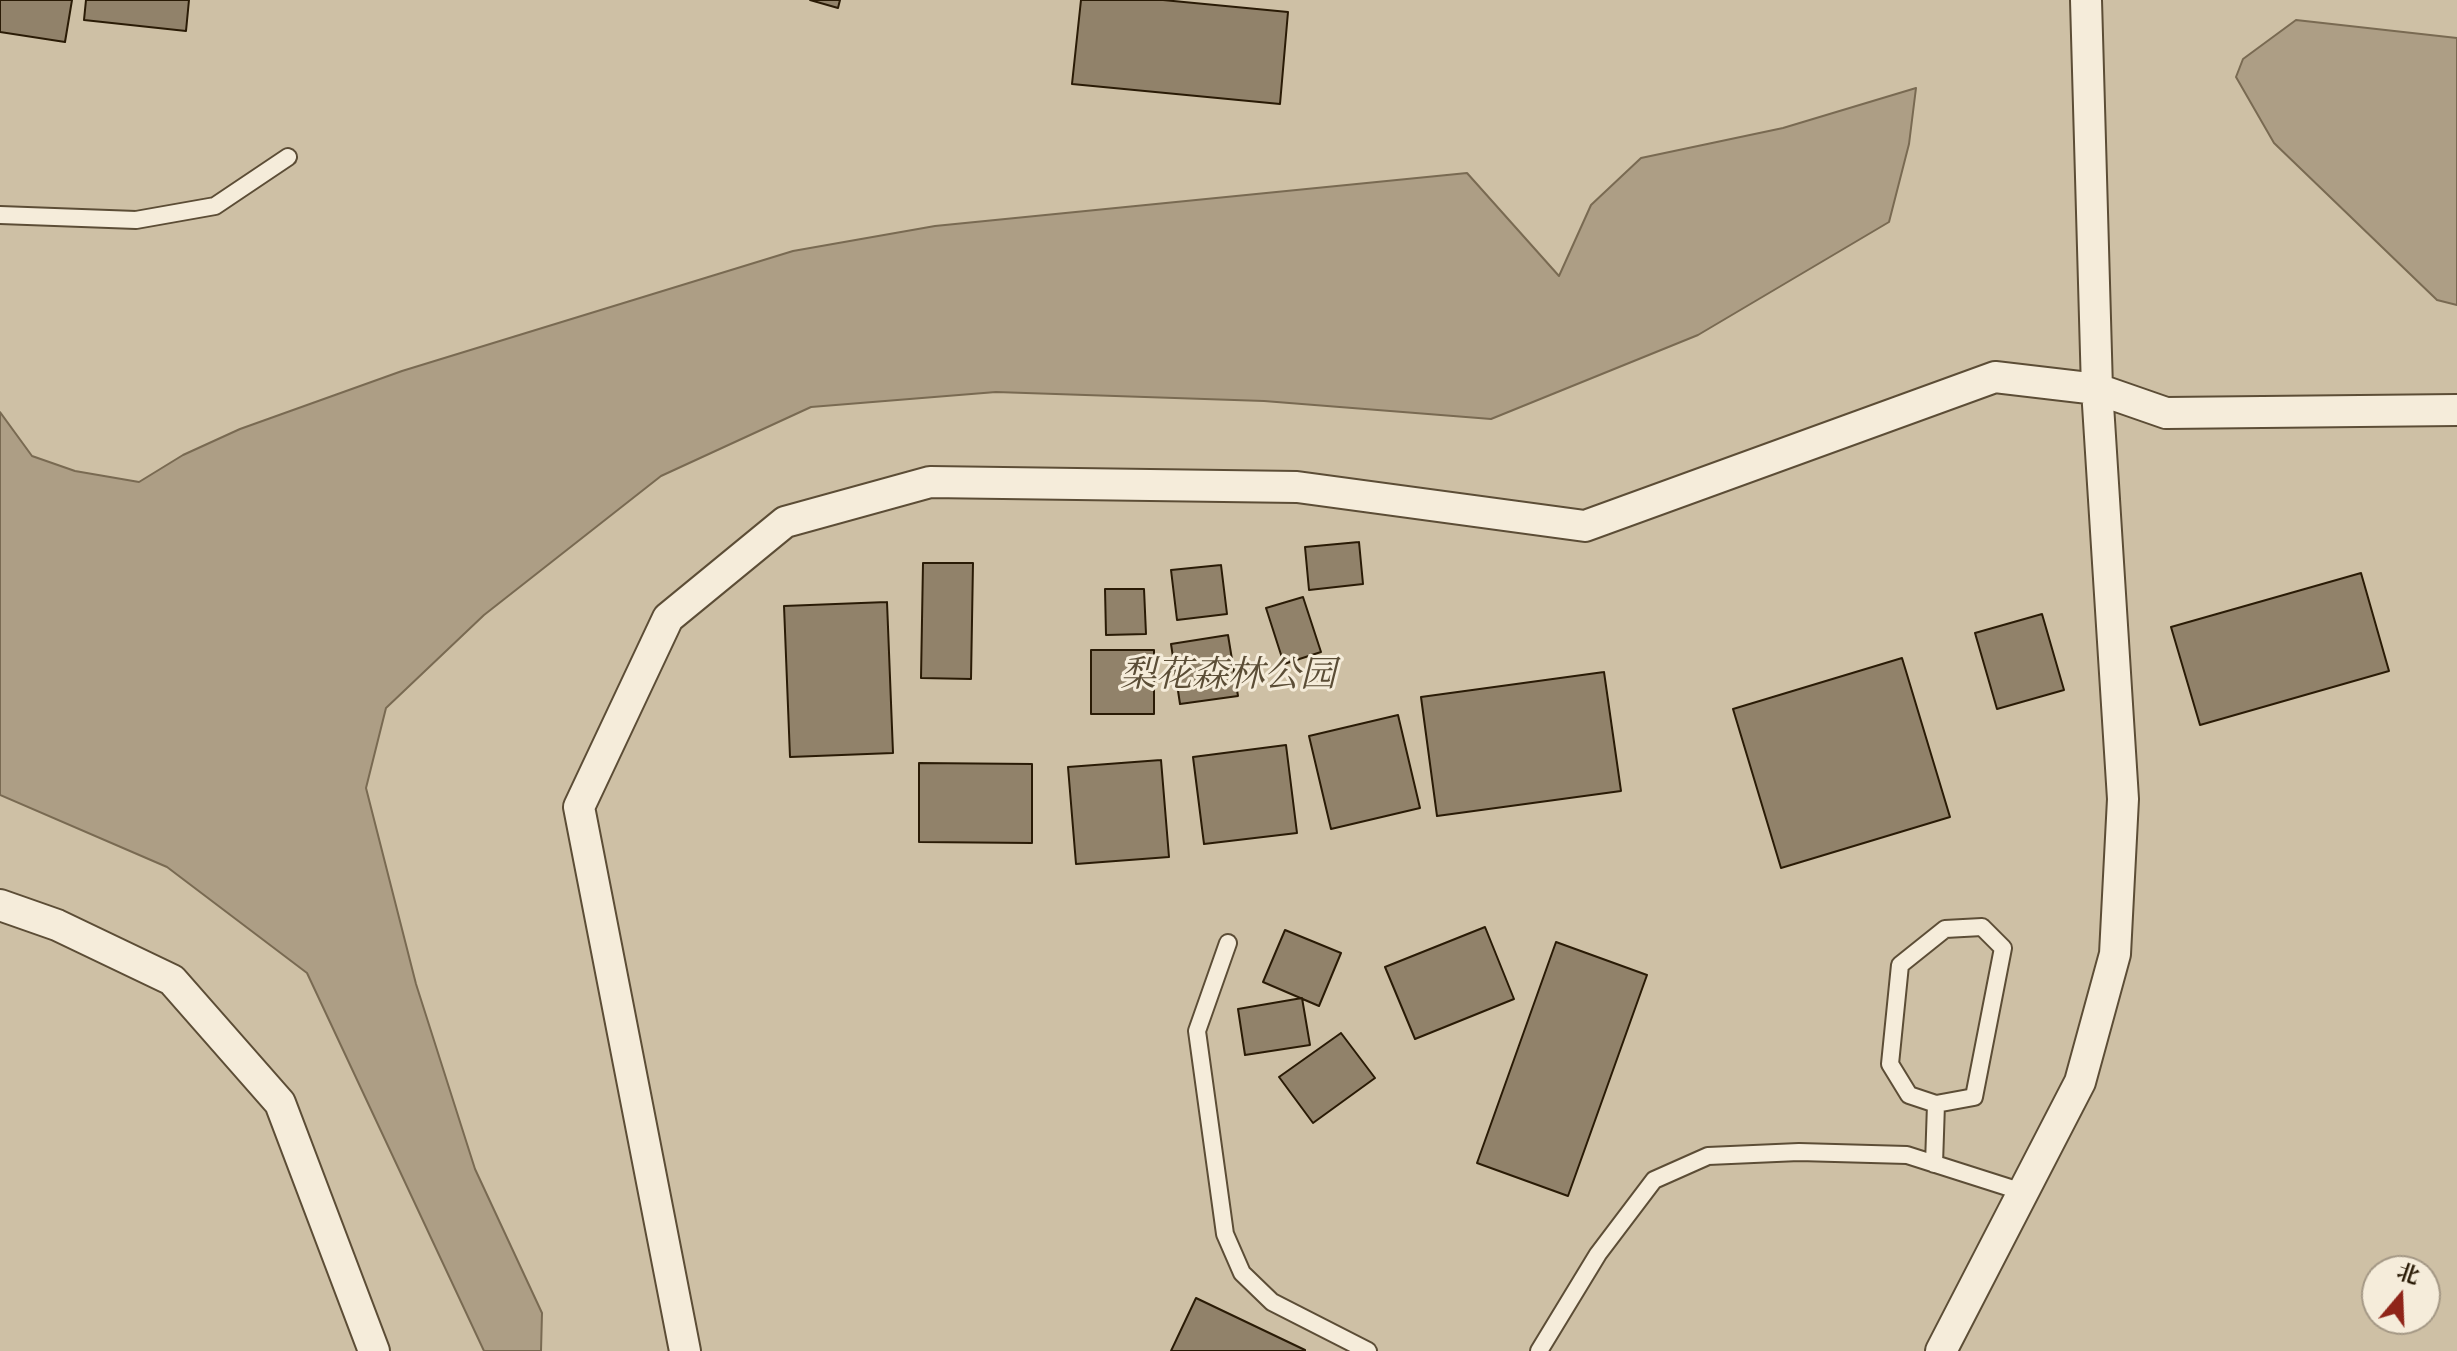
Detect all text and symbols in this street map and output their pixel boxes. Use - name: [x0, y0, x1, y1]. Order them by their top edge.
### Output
- park label: 梨花森林公园: [1120, 654, 1336, 698]
- north arrow: [2361, 1255, 2441, 1335]
- text: 北: [2393, 1256, 2423, 1291]

